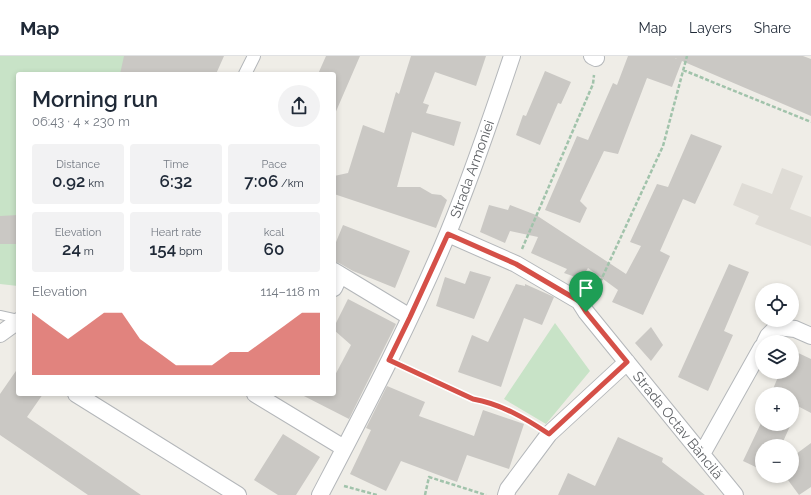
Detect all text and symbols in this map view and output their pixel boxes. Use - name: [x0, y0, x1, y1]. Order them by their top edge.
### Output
- text: Map: [20, 17, 59, 39]
- text: Map: [639, 20, 667, 36]
- text: Layers: [689, 20, 732, 36]
- text: Share: [754, 20, 791, 36]
- button: share: [278, 85, 320, 127]
- text: Morning run: [32, 86, 158, 112]
- text: 06:43 · 4 × 230 m: [32, 114, 130, 129]
- street label: Strada Armoniei: [447, 118, 497, 220]
- text: Distance: [56, 158, 100, 171]
- text: Time: [163, 158, 189, 171]
- text: Pace: [261, 158, 287, 171]
- text: 0.92: [52, 171, 85, 191]
- text: 6:32: [160, 171, 192, 191]
- text: 7:06: [244, 171, 278, 191]
- text: km: [85, 177, 104, 190]
- text: /km: [278, 177, 304, 190]
- text: Elevation: [55, 226, 101, 239]
- text: Heart rate: [151, 226, 201, 239]
- text: kcal: [264, 226, 284, 239]
- text: 24: [62, 239, 81, 259]
- text: 154: [149, 239, 176, 259]
- text: 60: [264, 239, 284, 259]
- text: m: [81, 245, 94, 258]
- text: bpm: [176, 245, 203, 258]
- pin: [569, 271, 603, 312]
- icon: arrive: [575, 277, 597, 299]
- map controls: [755, 283, 799, 483]
- button: locate: [755, 283, 799, 327]
- text: Elevation: [32, 284, 87, 299]
- text: 114–118 m: [260, 284, 320, 299]
- button: layers: [755, 335, 799, 379]
- street label: Strada Octav Băncilă: [630, 368, 726, 482]
- button: +: [755, 387, 799, 431]
- button: −: [755, 439, 799, 483]

